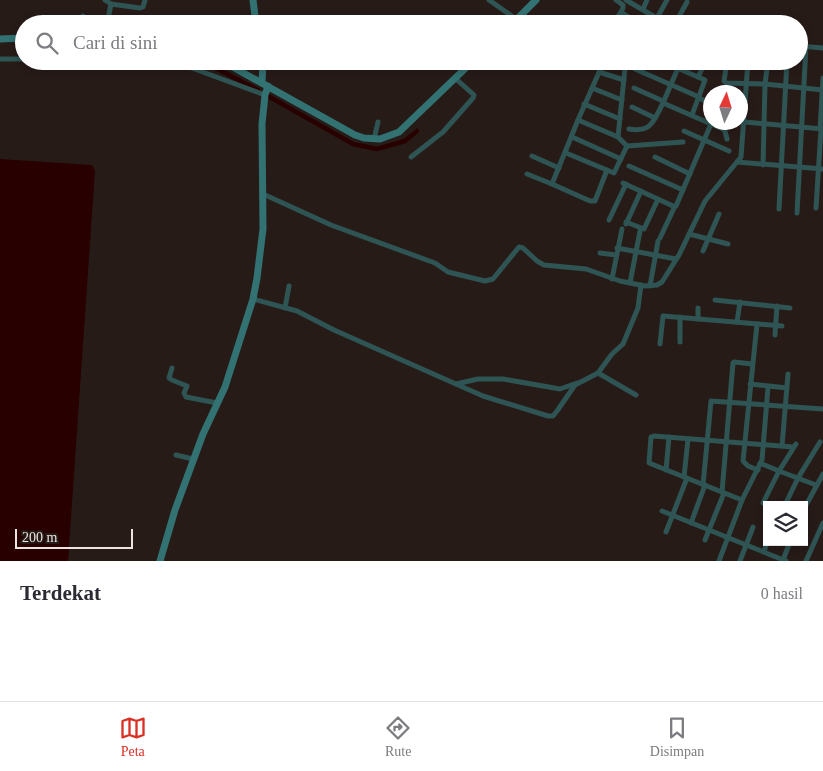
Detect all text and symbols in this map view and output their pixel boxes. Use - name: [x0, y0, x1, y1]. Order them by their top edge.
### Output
- search box: [15, 15, 808, 70]
- icon: search: [33, 29, 61, 57]
- text: Cari di sini: [73, 32, 157, 53]
- north arrow: [703, 85, 748, 130]
- map controls: [763, 501, 808, 546]
- button: layers: [763, 501, 808, 546]
- scale bar: [15, 526, 132, 549]
- text: 200 m: [22, 530, 57, 545]
- text: Terdekat: [20, 581, 101, 605]
- text: 0 hasil: [761, 585, 803, 602]
- tab: Peta: [119, 714, 147, 760]
- tab: Rute: [384, 714, 412, 760]
- tab: Disimpan: [650, 714, 704, 760]

